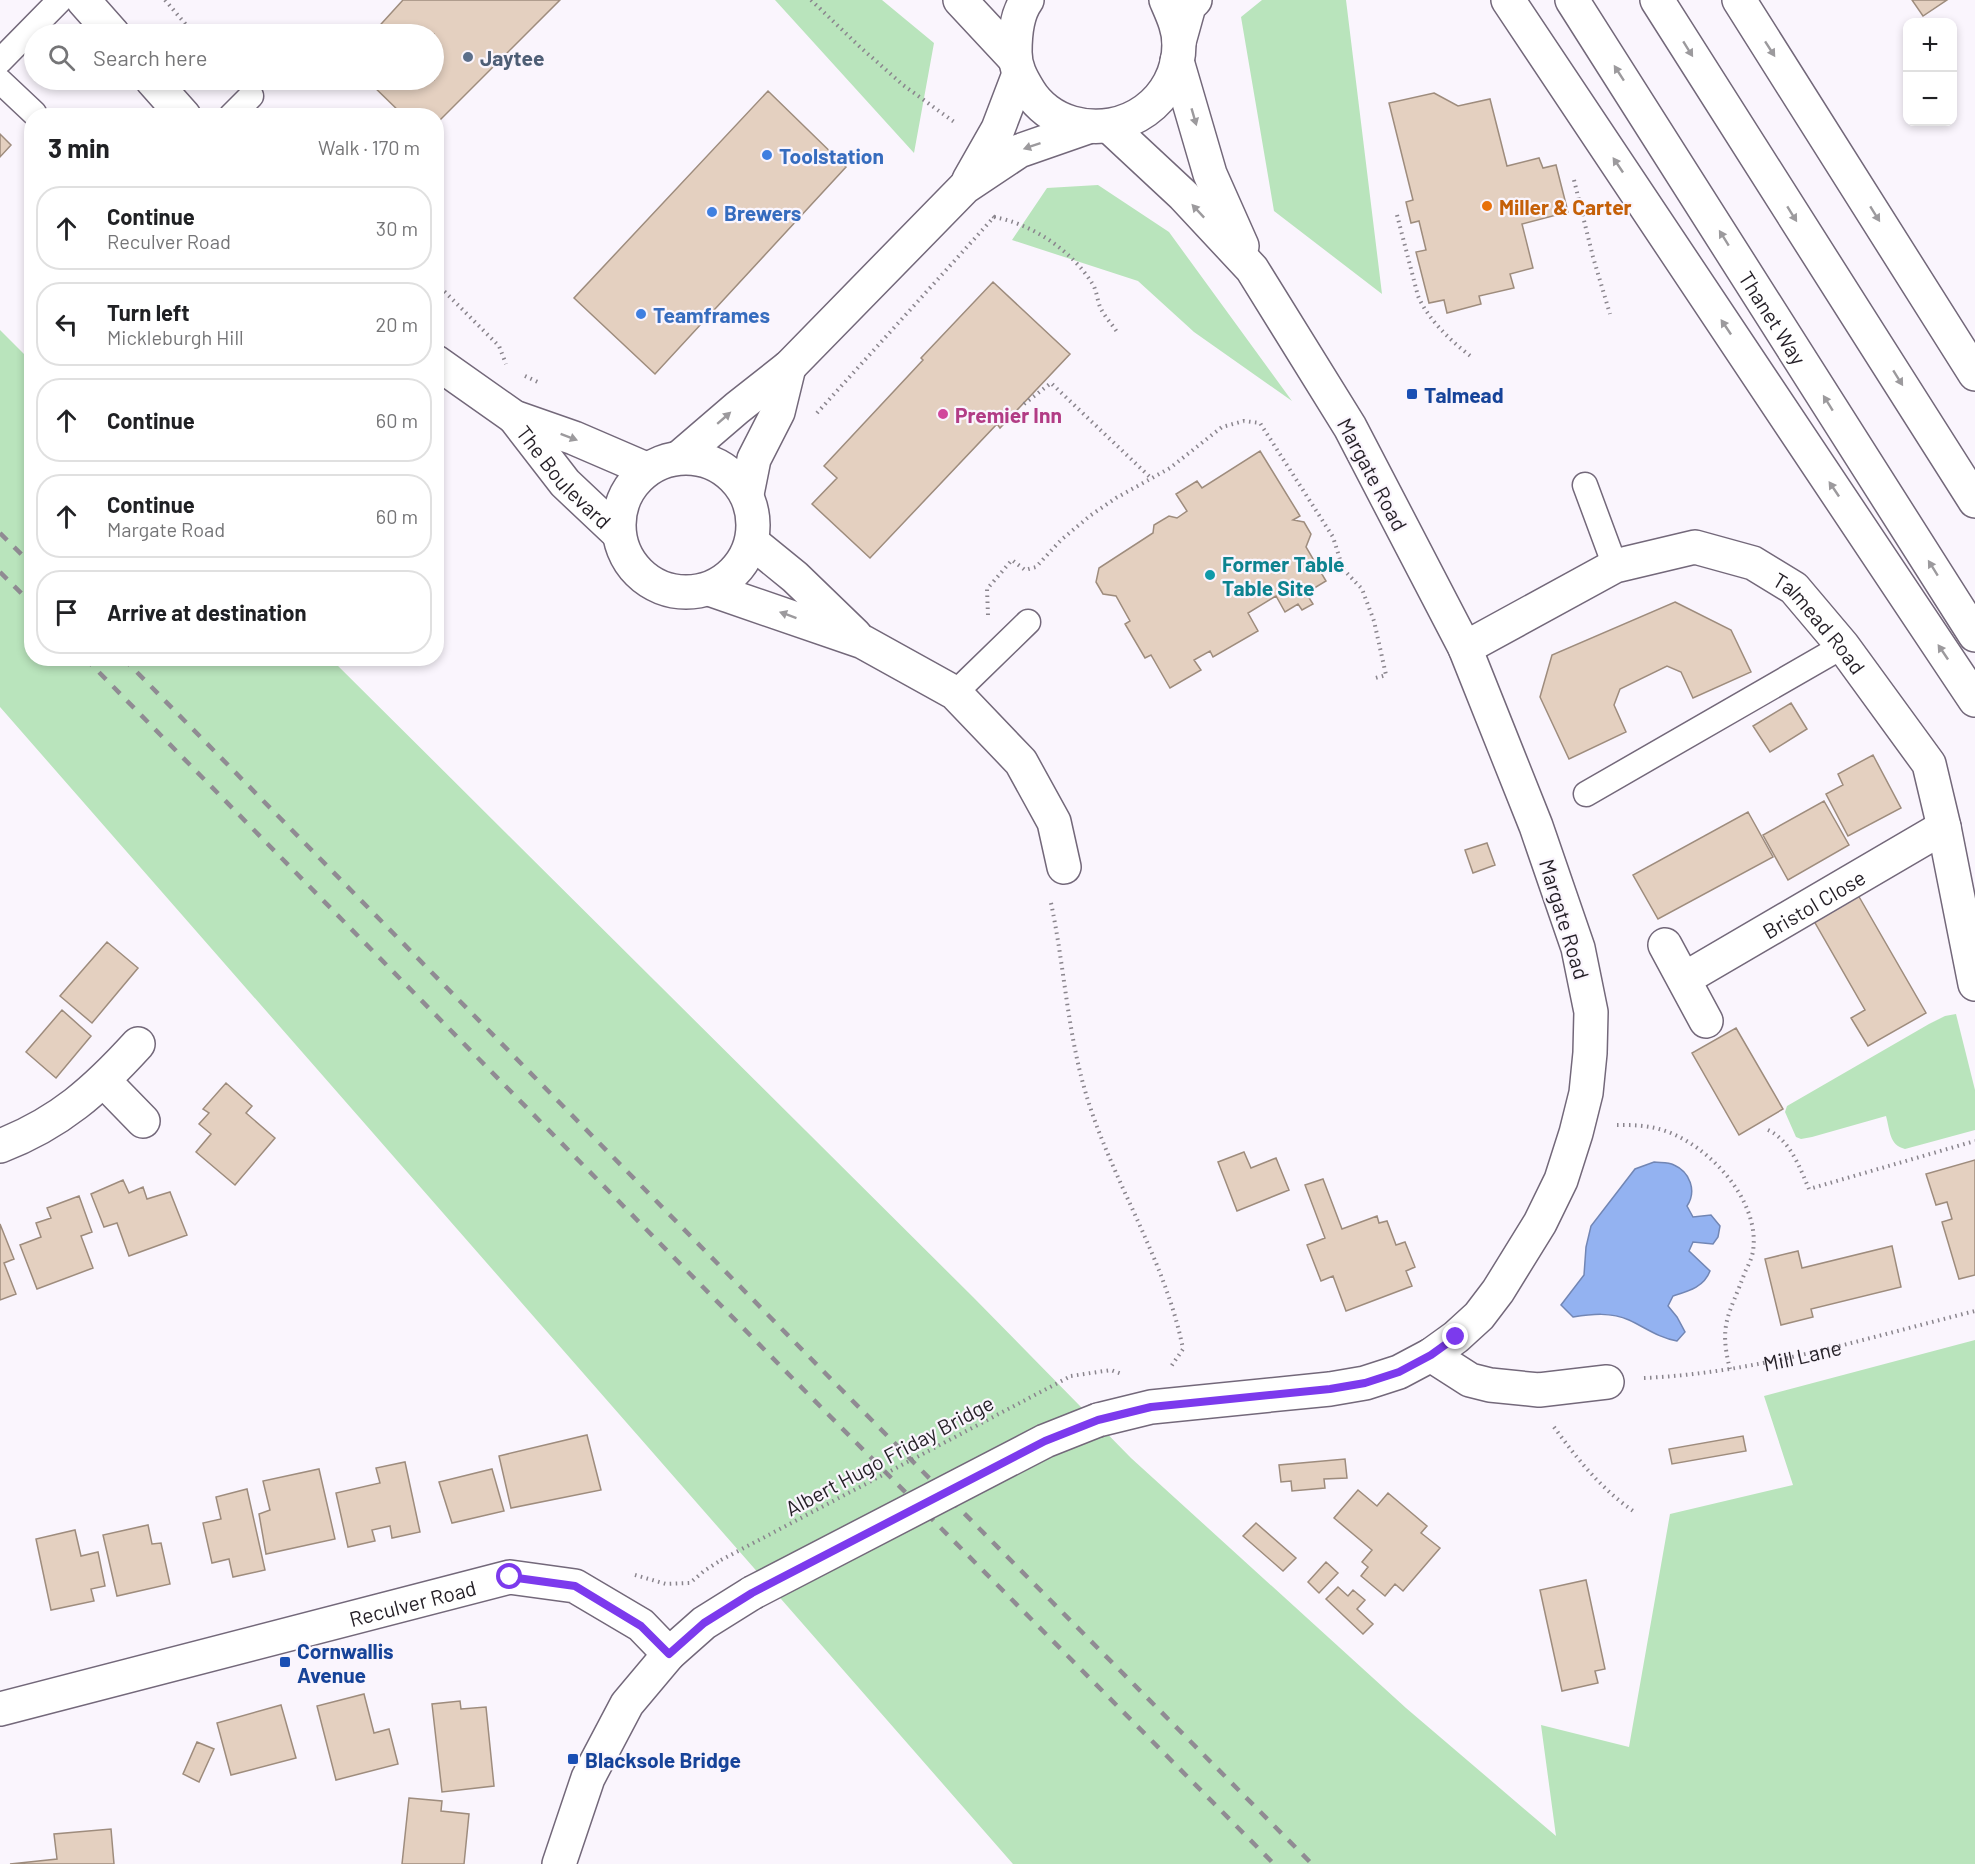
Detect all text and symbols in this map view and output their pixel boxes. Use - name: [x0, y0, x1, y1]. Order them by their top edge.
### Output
- map controls: [1903, 18, 1957, 126]
- button: +: [1903, 18, 1957, 72]
- search box: [24, 24, 444, 90]
- icon: search: [45, 41, 78, 74]
- one-way arrow: [1683, 41, 1694, 58]
- one-way arrow: [1764, 41, 1776, 57]
- text: Search here: [93, 44, 207, 70]
- place label: Jaytee: [480, 45, 544, 70]
- marker: Jaytee: [461, 50, 475, 64]
- one-way arrow: [1614, 65, 1625, 82]
- button: −: [1903, 72, 1957, 126]
- one-way arrow: [1190, 108, 1199, 126]
- text: 3 min: [48, 132, 110, 163]
- text: Walk · 170 m: [318, 135, 420, 159]
- one-way arrow: [1023, 142, 1041, 151]
- place label: Toolstation: [779, 143, 884, 168]
- marker: Toolstation: [760, 148, 774, 162]
- one-way arrow: [1613, 157, 1624, 173]
- place label: Miller & Carter: [1499, 194, 1632, 219]
- marker: Miller & Carter: [1480, 199, 1494, 213]
- place label: Brewers: [724, 200, 801, 225]
- text: Continue: [107, 203, 195, 229]
- one-way arrow: [1191, 204, 1205, 219]
- marker: Brewers: [705, 205, 719, 219]
- one-way arrow: [1787, 206, 1798, 222]
- one-way arrow: [1869, 206, 1880, 222]
- icon: ahead: [50, 212, 83, 245]
- text: 30 m: [376, 216, 418, 240]
- text: Reculver Road: [107, 229, 231, 253]
- one-way arrow: [1719, 230, 1730, 246]
- street label: Thanet Way: [1735, 266, 1813, 369]
- text: Turn left: [107, 299, 190, 325]
- place label: Teamframes: [653, 302, 770, 327]
- marker: Teamframes: [634, 307, 648, 321]
- icon: left: [50, 308, 83, 341]
- text: 20 m: [375, 312, 418, 336]
- one-way arrow: [1721, 319, 1732, 335]
- text: Mickleburgh Hill: [107, 325, 244, 349]
- one-way arrow: [1892, 370, 1903, 386]
- place label: Talmead: [1424, 382, 1504, 407]
- marker: Talmead: [1405, 387, 1419, 401]
- one-way arrow: [1823, 395, 1834, 411]
- place label: Premier Inn: [955, 402, 1062, 427]
- icon: ahead: [50, 404, 83, 437]
- text: Continue: [107, 407, 195, 433]
- marker: Premier Inn: [936, 407, 950, 421]
- text: 60 m: [376, 408, 418, 432]
- one-way arrow: [717, 411, 732, 425]
- street label: Margate Road: [1333, 413, 1413, 535]
- street label: The Boulevard: [512, 420, 617, 533]
- one-way arrow: [561, 432, 579, 442]
- one-way arrow: [1829, 481, 1840, 498]
- text: Continue: [107, 491, 195, 517]
- icon: ahead: [50, 500, 83, 533]
- text: 60 m: [376, 504, 418, 528]
- text: Margate Road: [107, 517, 225, 541]
- place label: Former Table Table Site: [1222, 551, 1345, 600]
- one-way arrow: [1927, 559, 1938, 576]
- street label: Talmead Road: [1769, 566, 1871, 678]
- marker: Former Table Table Site: [1203, 568, 1217, 582]
- icon: arrive: [50, 596, 83, 629]
- text: Arrive at destination: [107, 599, 306, 625]
- one-way arrow: [779, 610, 797, 620]
- one-way arrow: [1937, 643, 1948, 660]
- street label: Margate Road: [1535, 856, 1595, 982]
- street label: Bristol Close: [1758, 864, 1869, 943]
- route end: [1442, 1323, 1468, 1349]
- street label: Mill Lane: [1761, 1333, 1844, 1375]
- street label: Albert Hugo Friday Bridge: [781, 1389, 997, 1521]
- route start: [496, 1563, 522, 1589]
- street label: Reculver Road: [346, 1574, 479, 1631]
- place label: Cornwallis Avenue: [297, 1638, 394, 1687]
- marker: Cornwallis Avenue: [278, 1655, 292, 1669]
- place label: Blacksole Bridge: [585, 1747, 741, 1772]
- marker: Blacksole Bridge: [566, 1752, 580, 1766]

